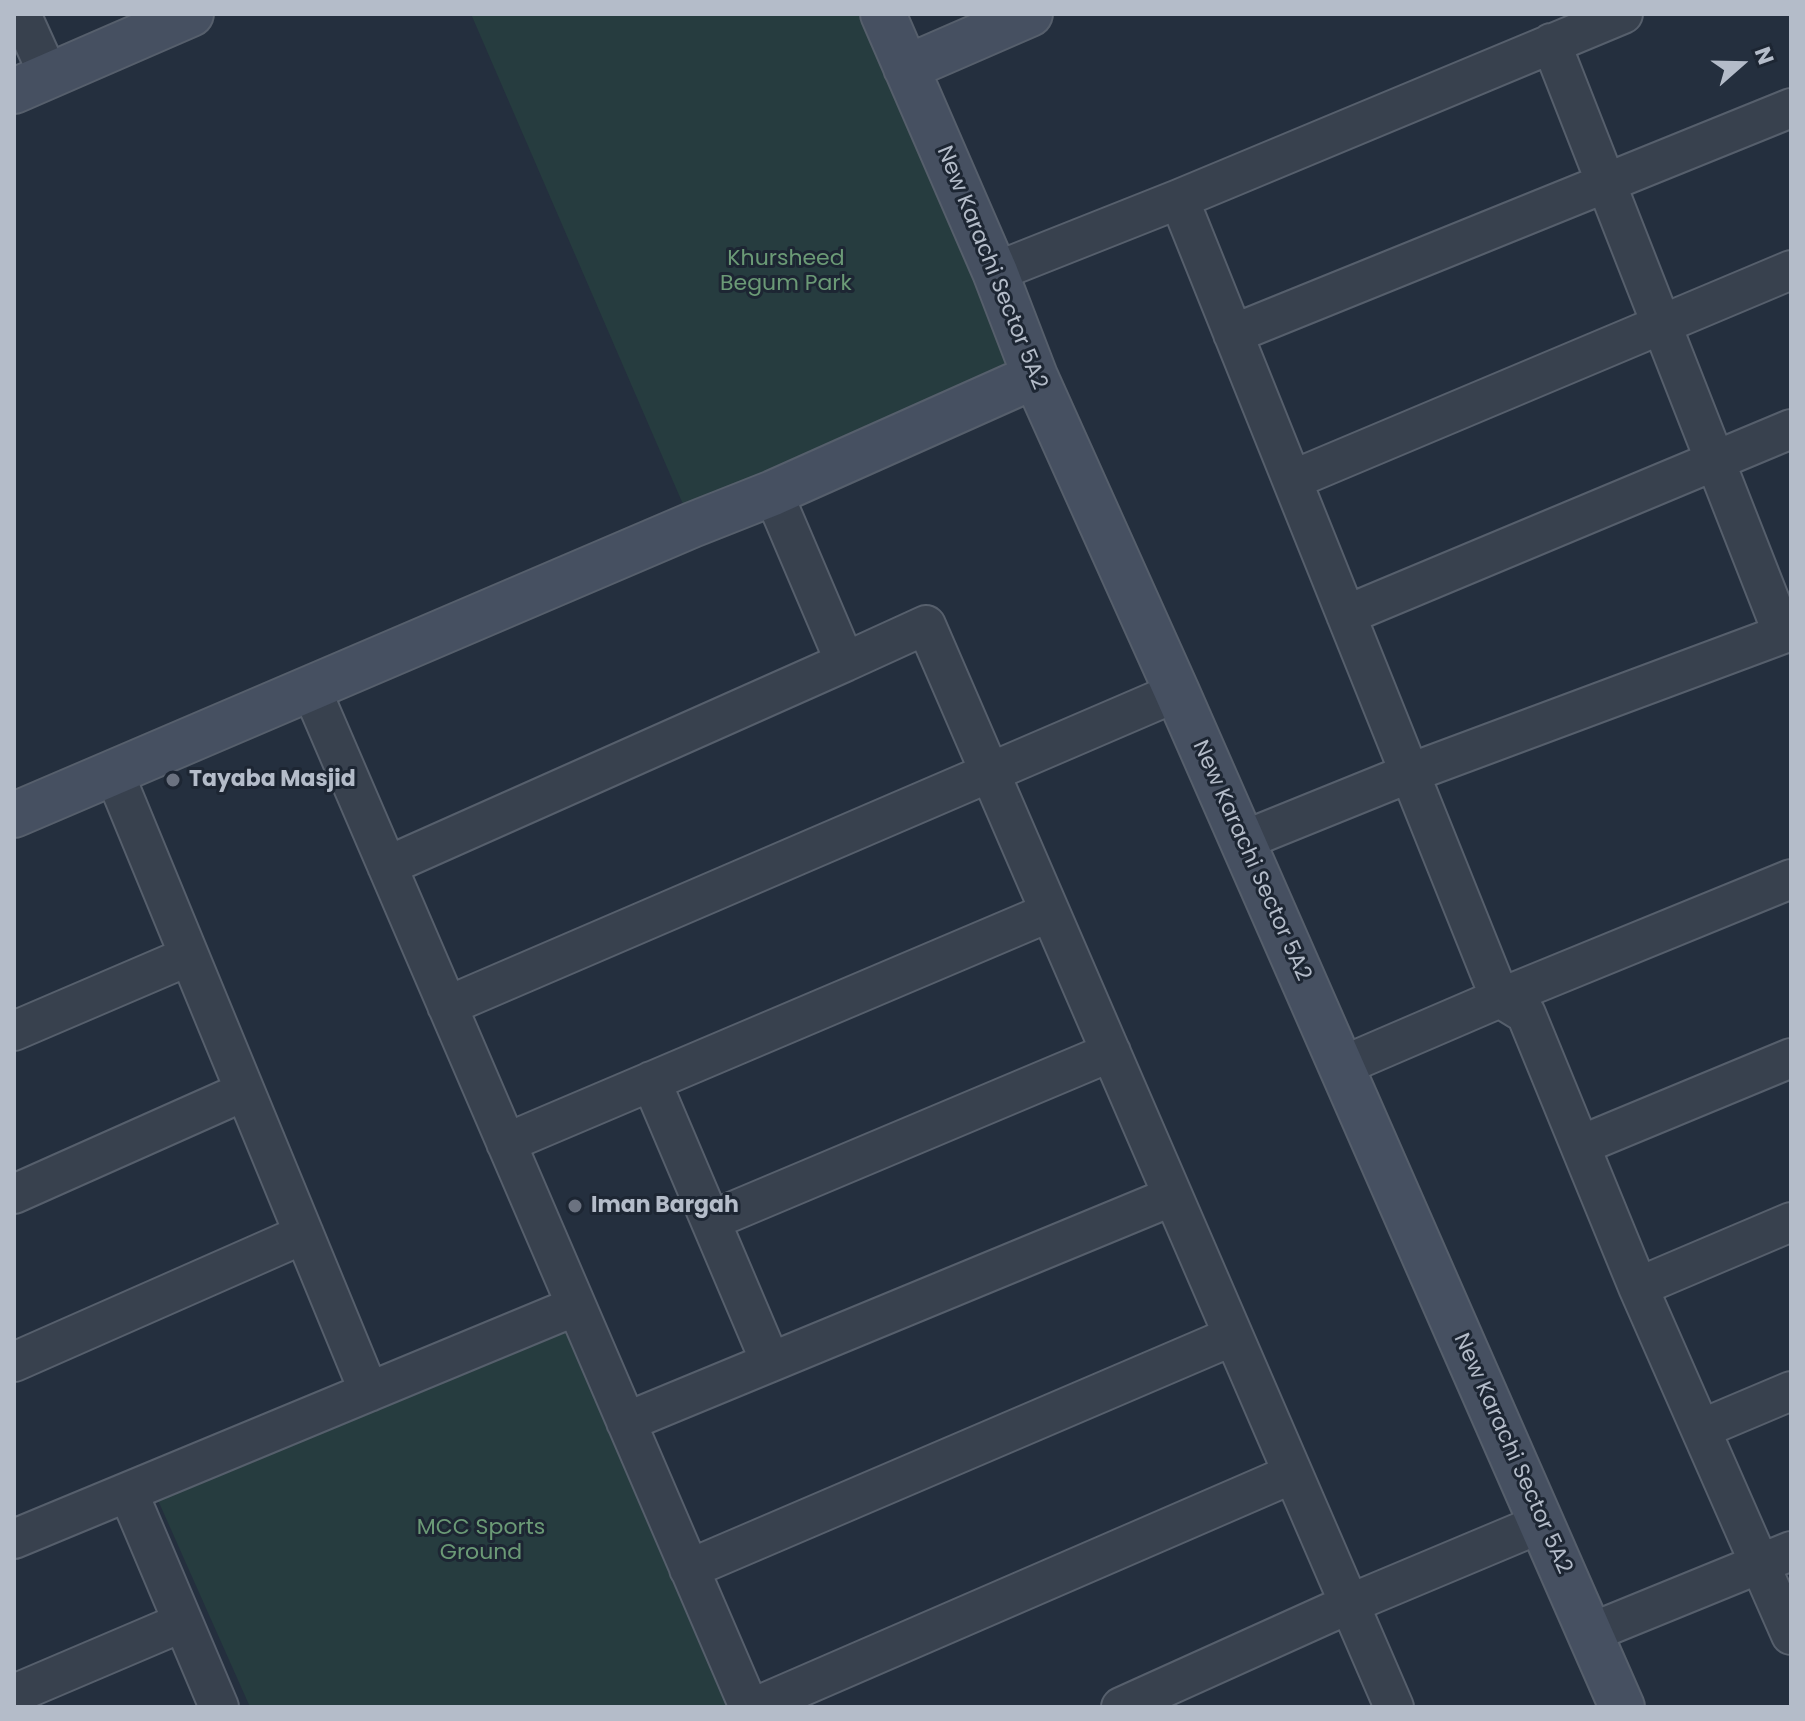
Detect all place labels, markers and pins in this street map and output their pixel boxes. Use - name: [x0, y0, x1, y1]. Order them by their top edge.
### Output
- place label: Tayaba Masjid: [189, 767, 356, 793]
- marker: Tayaba Masjid: [164, 771, 182, 789]
- place label: Iman Bargah: [591, 1193, 739, 1219]
- marker: Iman Bargah: [566, 1197, 584, 1215]

